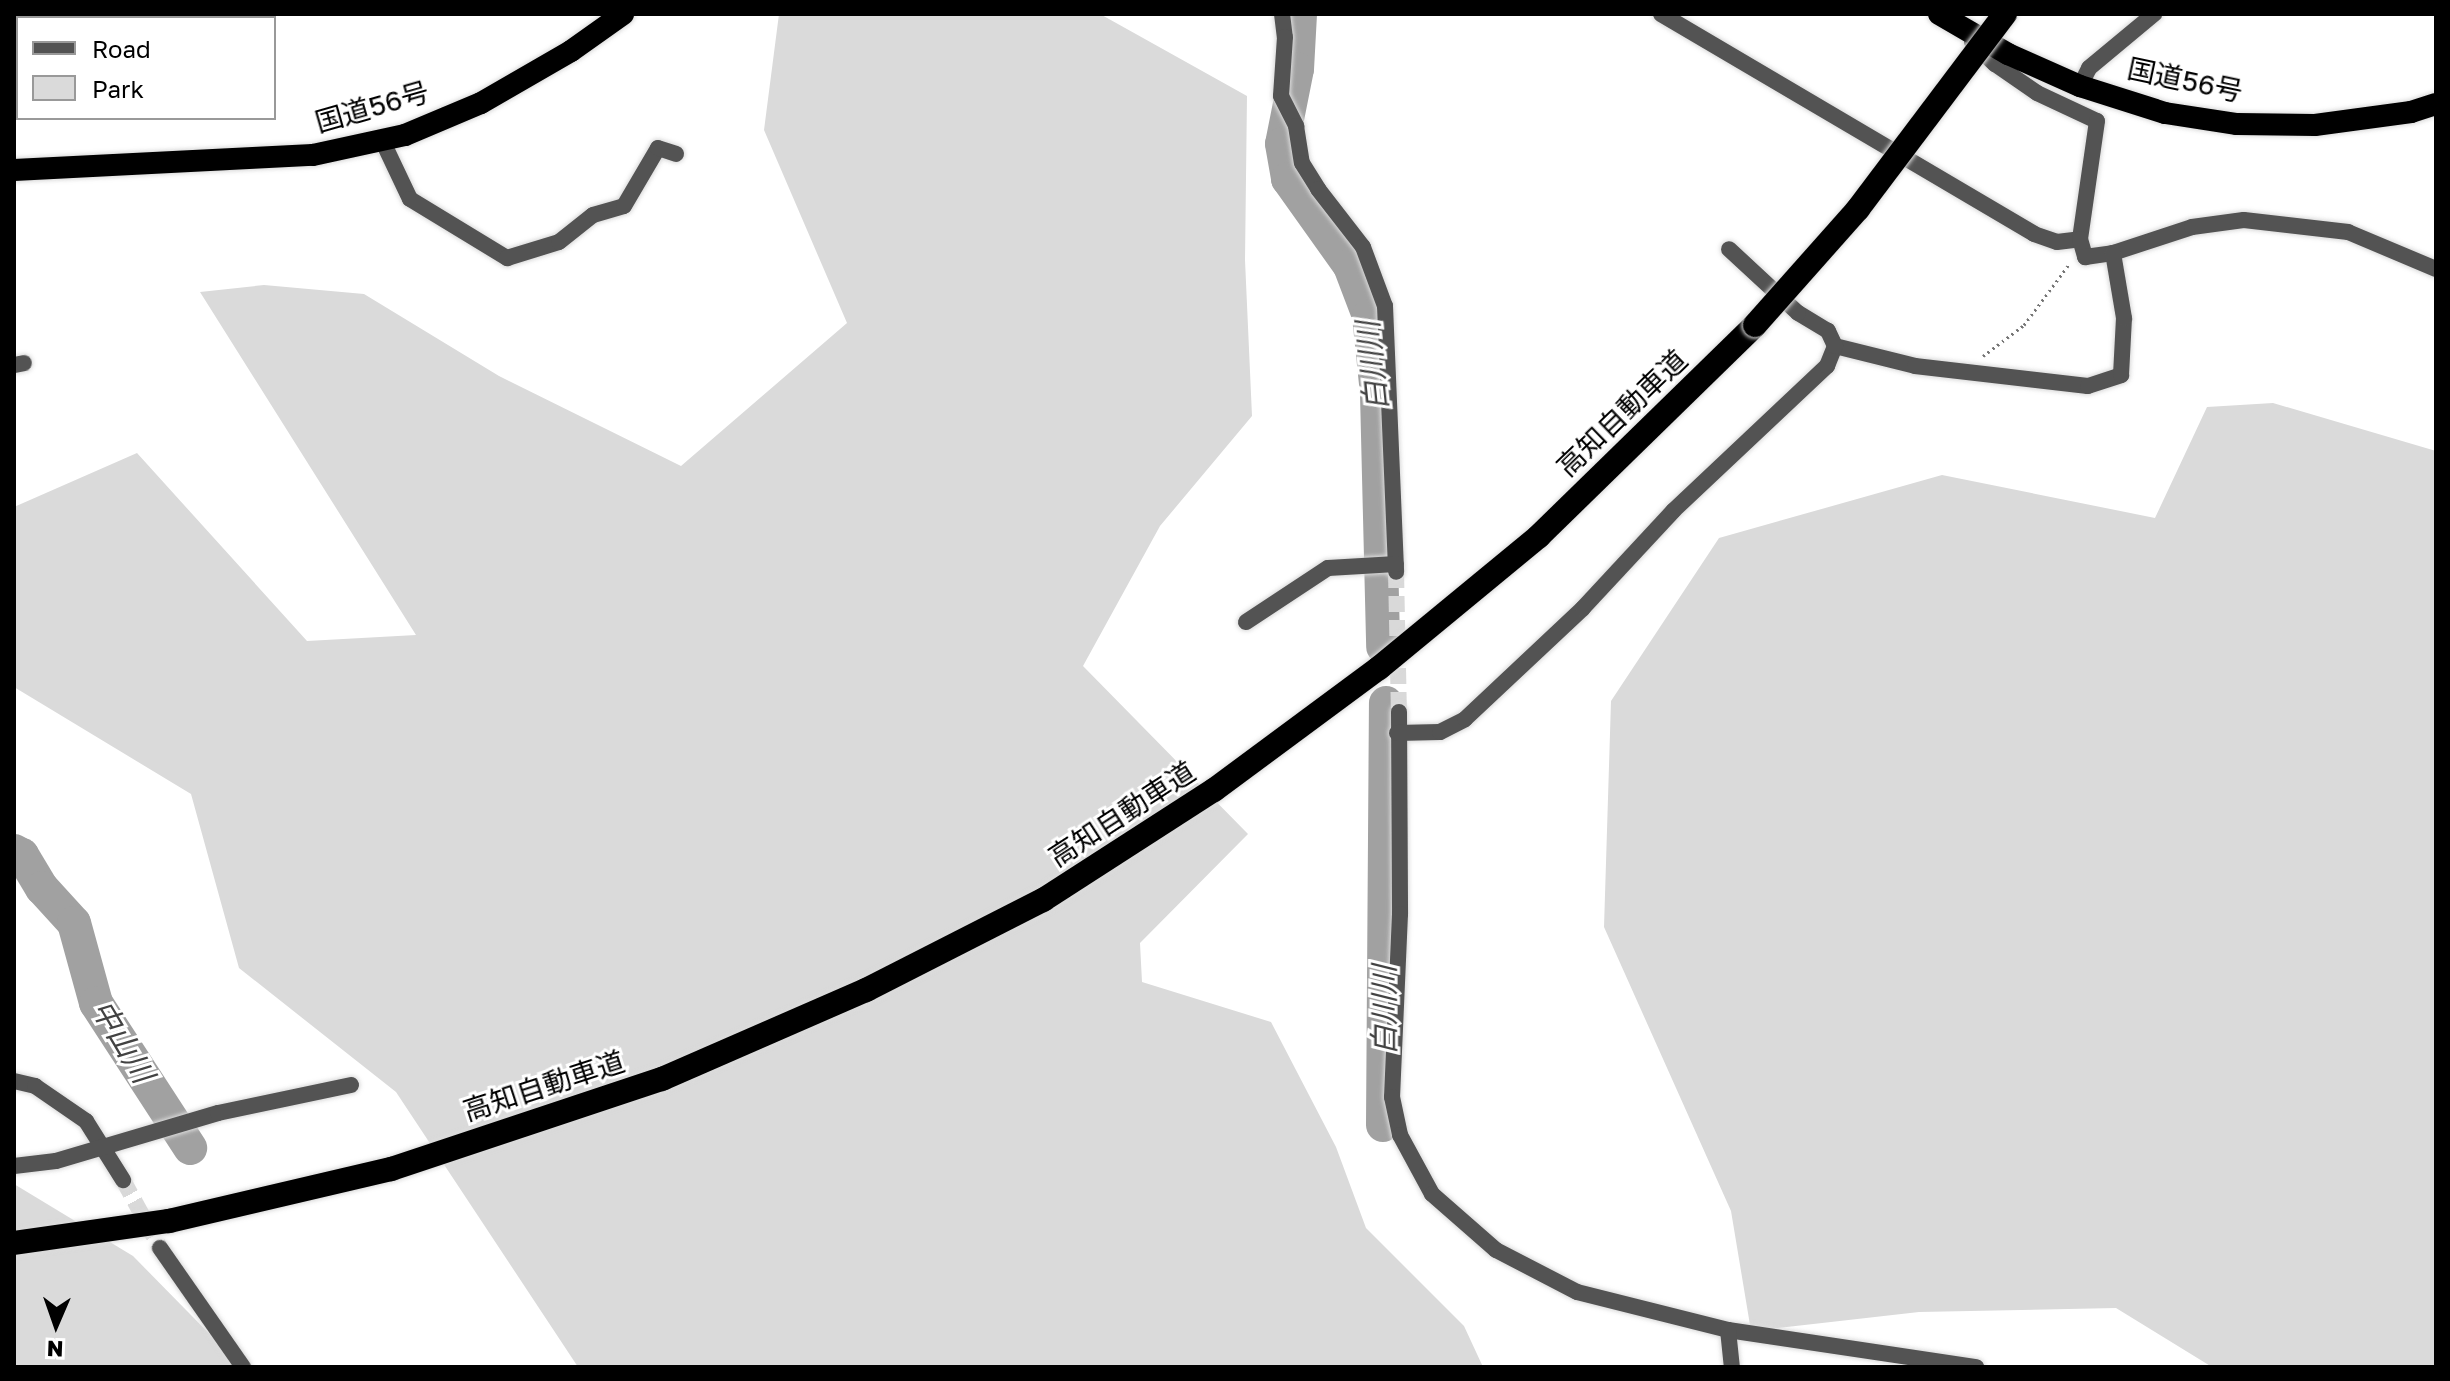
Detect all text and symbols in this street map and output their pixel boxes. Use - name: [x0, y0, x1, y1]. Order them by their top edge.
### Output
- legend: [16, 16, 276, 120]
- text: Road: [92, 34, 151, 63]
- street label: 国道56号: [2124, 51, 2246, 109]
- text: Park: [92, 74, 144, 103]
- street label: 国道56号: [311, 75, 433, 139]
- water label: 白川川: [1349, 319, 1395, 413]
- street label: 高知自動車道: [1550, 343, 1694, 483]
- street label: 高知自動車道: [1042, 754, 1202, 874]
- water label: 白川川: [1366, 965, 1402, 1055]
- water label: 中山川: [84, 993, 162, 1089]
- street label: 高知自動車道: [459, 1044, 629, 1128]
- north arrow: [16, 1285, 96, 1365]
- text: N: [46, 1336, 64, 1363]

